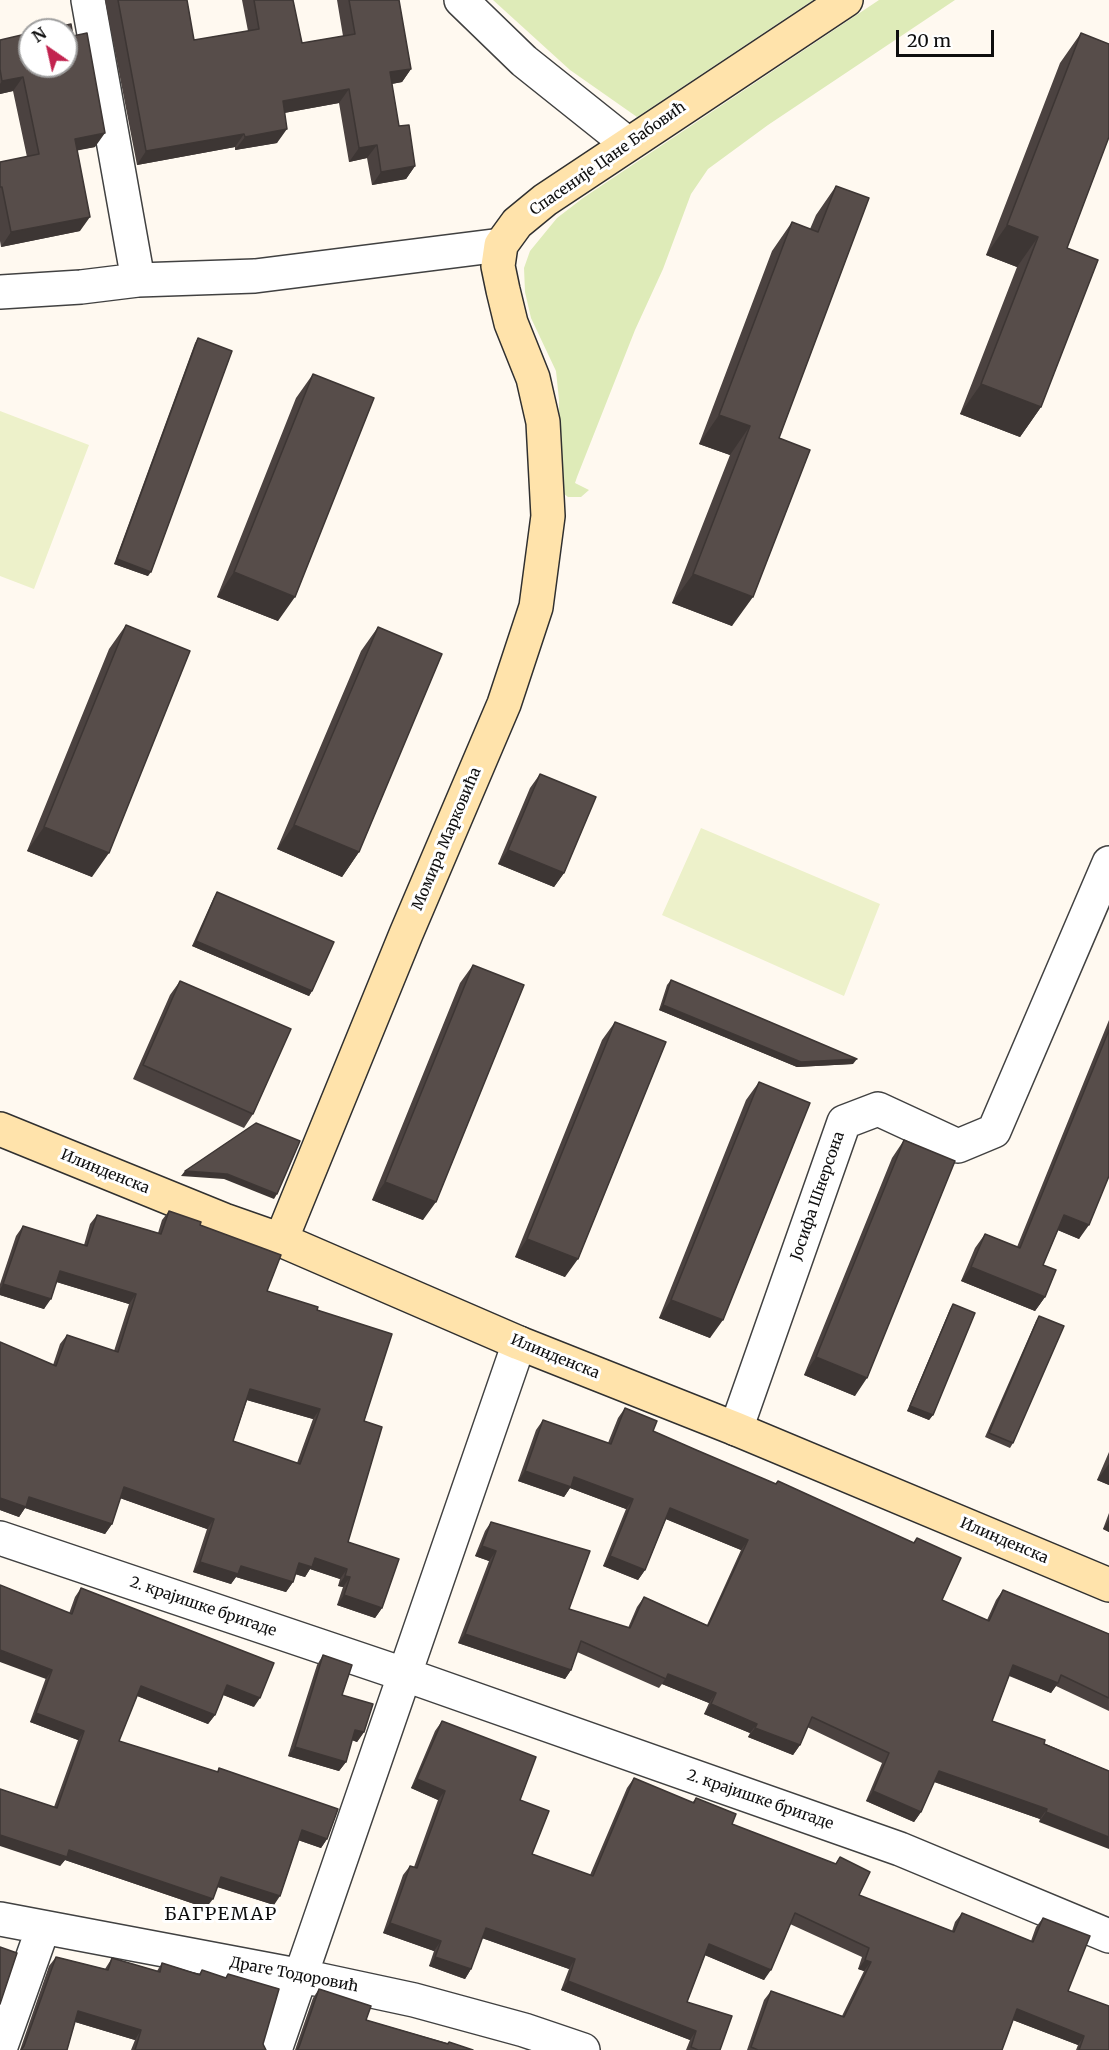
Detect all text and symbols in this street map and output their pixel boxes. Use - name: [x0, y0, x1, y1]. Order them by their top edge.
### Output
- north arrow: [18, 18, 78, 78]
- scale bar: [899, 18, 996, 56]
- text: N: [28, 23, 50, 47]
- text: 20 m: [907, 29, 951, 52]
- street label: Спасеније Цане Бабовић: [527, 98, 689, 220]
- street label: Момира Марковића: [409, 765, 485, 913]
- street label: Јосифа Шнерсона: [788, 1129, 848, 1263]
- street label: Илинденска: [58, 1146, 152, 1198]
- street label: Илинденска: [508, 1331, 602, 1383]
- street label: Илинденска: [957, 1514, 1051, 1568]
- street label: 2. крајишке бригаде: [127, 1573, 279, 1641]
- street label: 2. крајишке бригаде: [684, 1766, 836, 1834]
- district label: БАГРЕМАР: [164, 1904, 278, 1926]
- street label: Драге Тодоровић: [228, 1954, 360, 1996]

